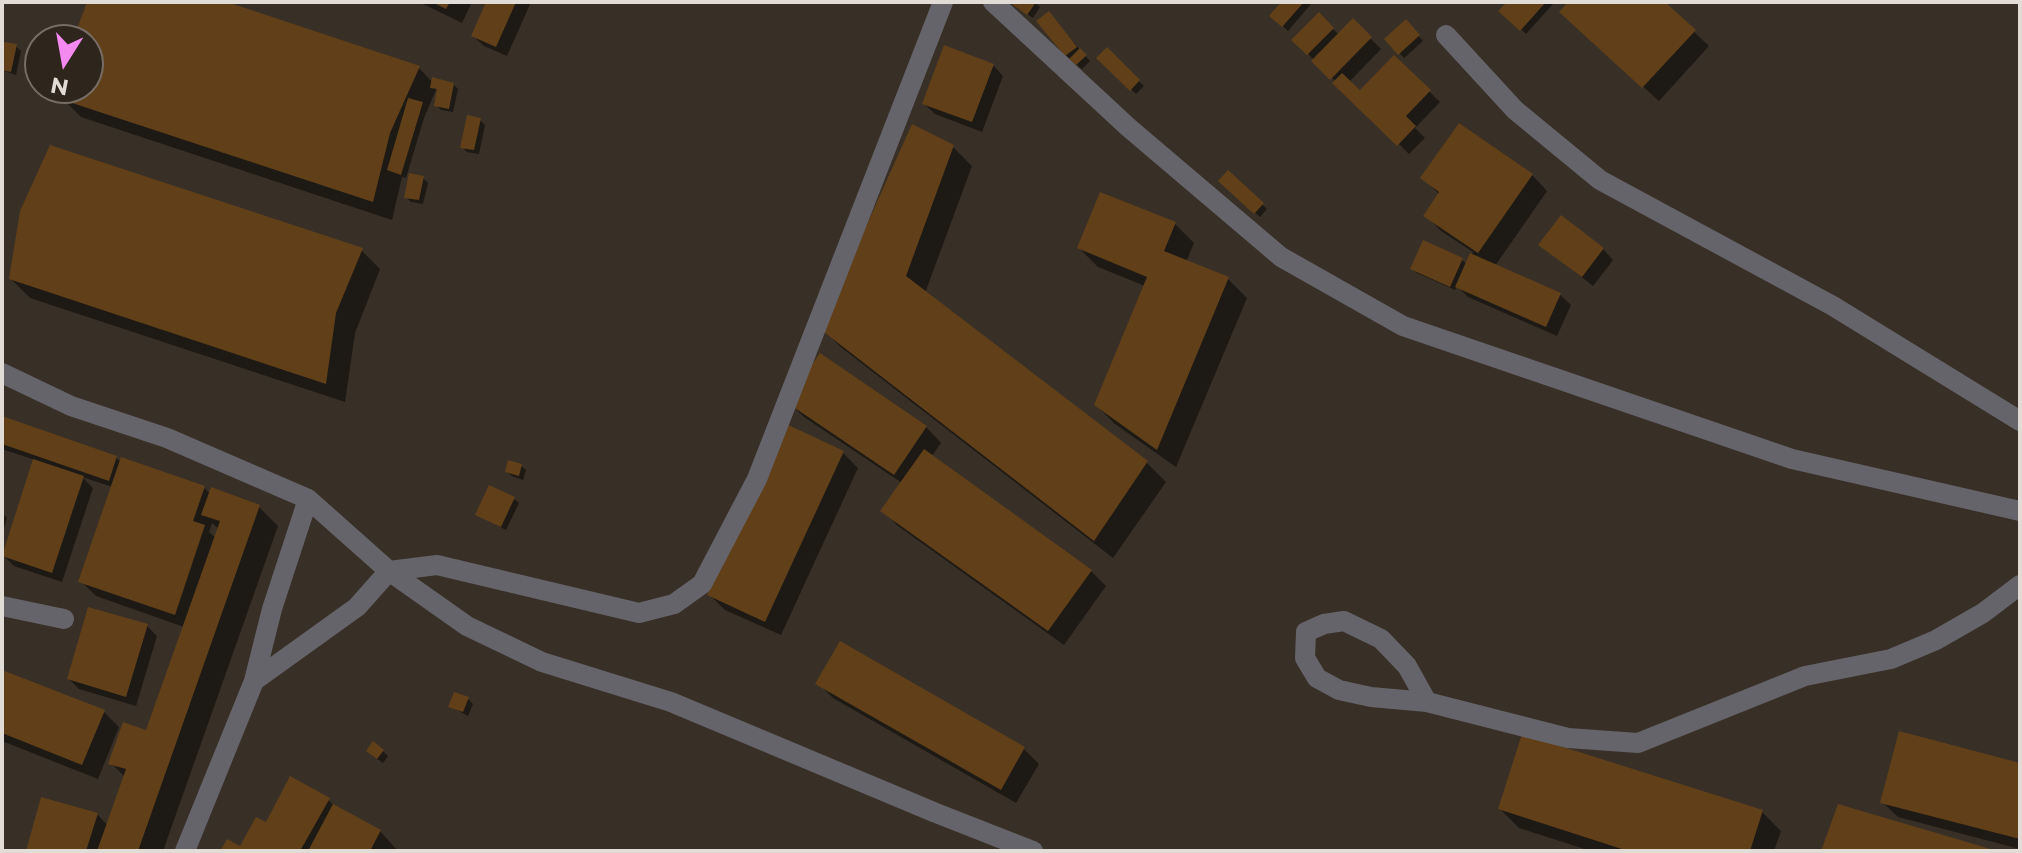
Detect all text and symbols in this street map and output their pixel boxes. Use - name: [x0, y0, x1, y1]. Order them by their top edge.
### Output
- north arrow: [24, 24, 104, 104]
- text: N: [48, 71, 71, 101]

